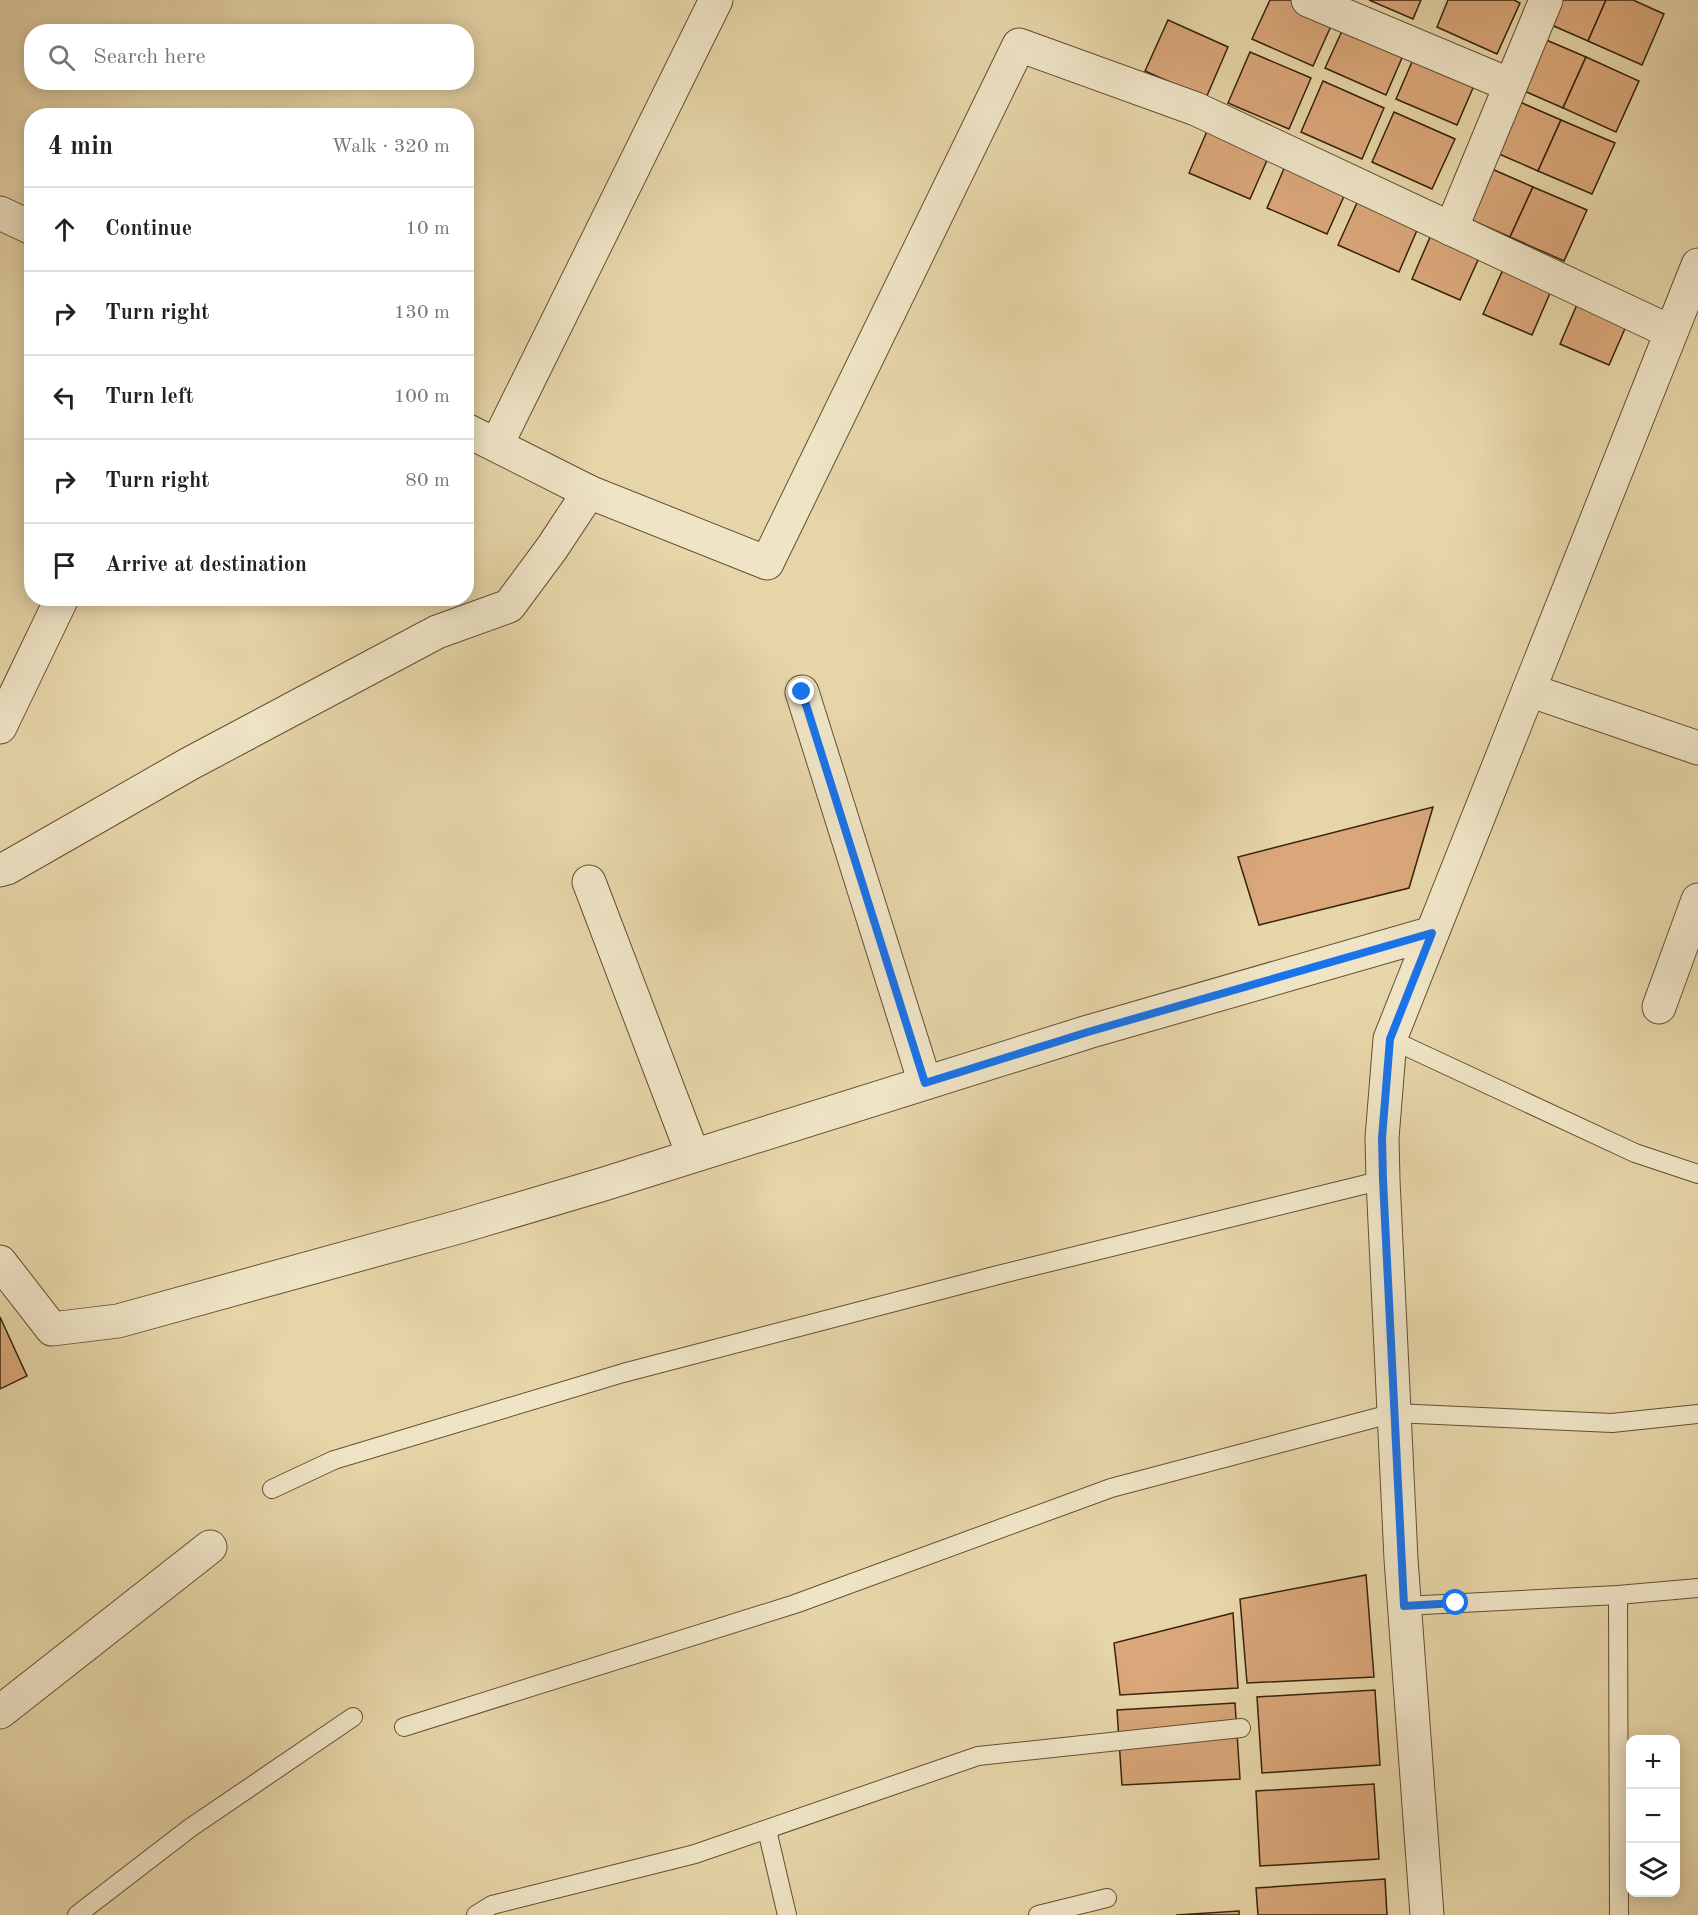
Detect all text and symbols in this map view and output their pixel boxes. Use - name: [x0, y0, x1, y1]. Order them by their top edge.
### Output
- search box: [24, 24, 474, 90]
- icon: search: [45, 41, 78, 74]
- text: Search here: [93, 46, 206, 68]
- text: 4 min: [48, 134, 113, 160]
- text: Walk · 320 m: [331, 137, 450, 157]
- icon: ahead: [48, 213, 81, 246]
- text: Continue: [105, 218, 192, 240]
- text: 10 m: [405, 219, 450, 239]
- icon: right: [48, 297, 81, 330]
- text: Turn right: [105, 302, 209, 324]
- text: 130 m: [394, 303, 450, 323]
- icon: left: [48, 381, 81, 414]
- text: Turn left: [105, 386, 194, 408]
- text: 100 m: [394, 387, 450, 407]
- icon: right: [48, 465, 81, 498]
- text: Turn right: [105, 470, 209, 492]
- text: 80 m: [405, 471, 450, 491]
- icon: arrive: [48, 549, 81, 582]
- text: Arrive at destination: [105, 554, 307, 576]
- route end: [788, 678, 814, 704]
- route start: [1442, 1589, 1468, 1615]
- map controls: [1626, 1735, 1680, 1897]
- button: +: [1626, 1735, 1680, 1789]
- button: −: [1626, 1789, 1680, 1843]
- button: layers: [1626, 1843, 1680, 1897]

